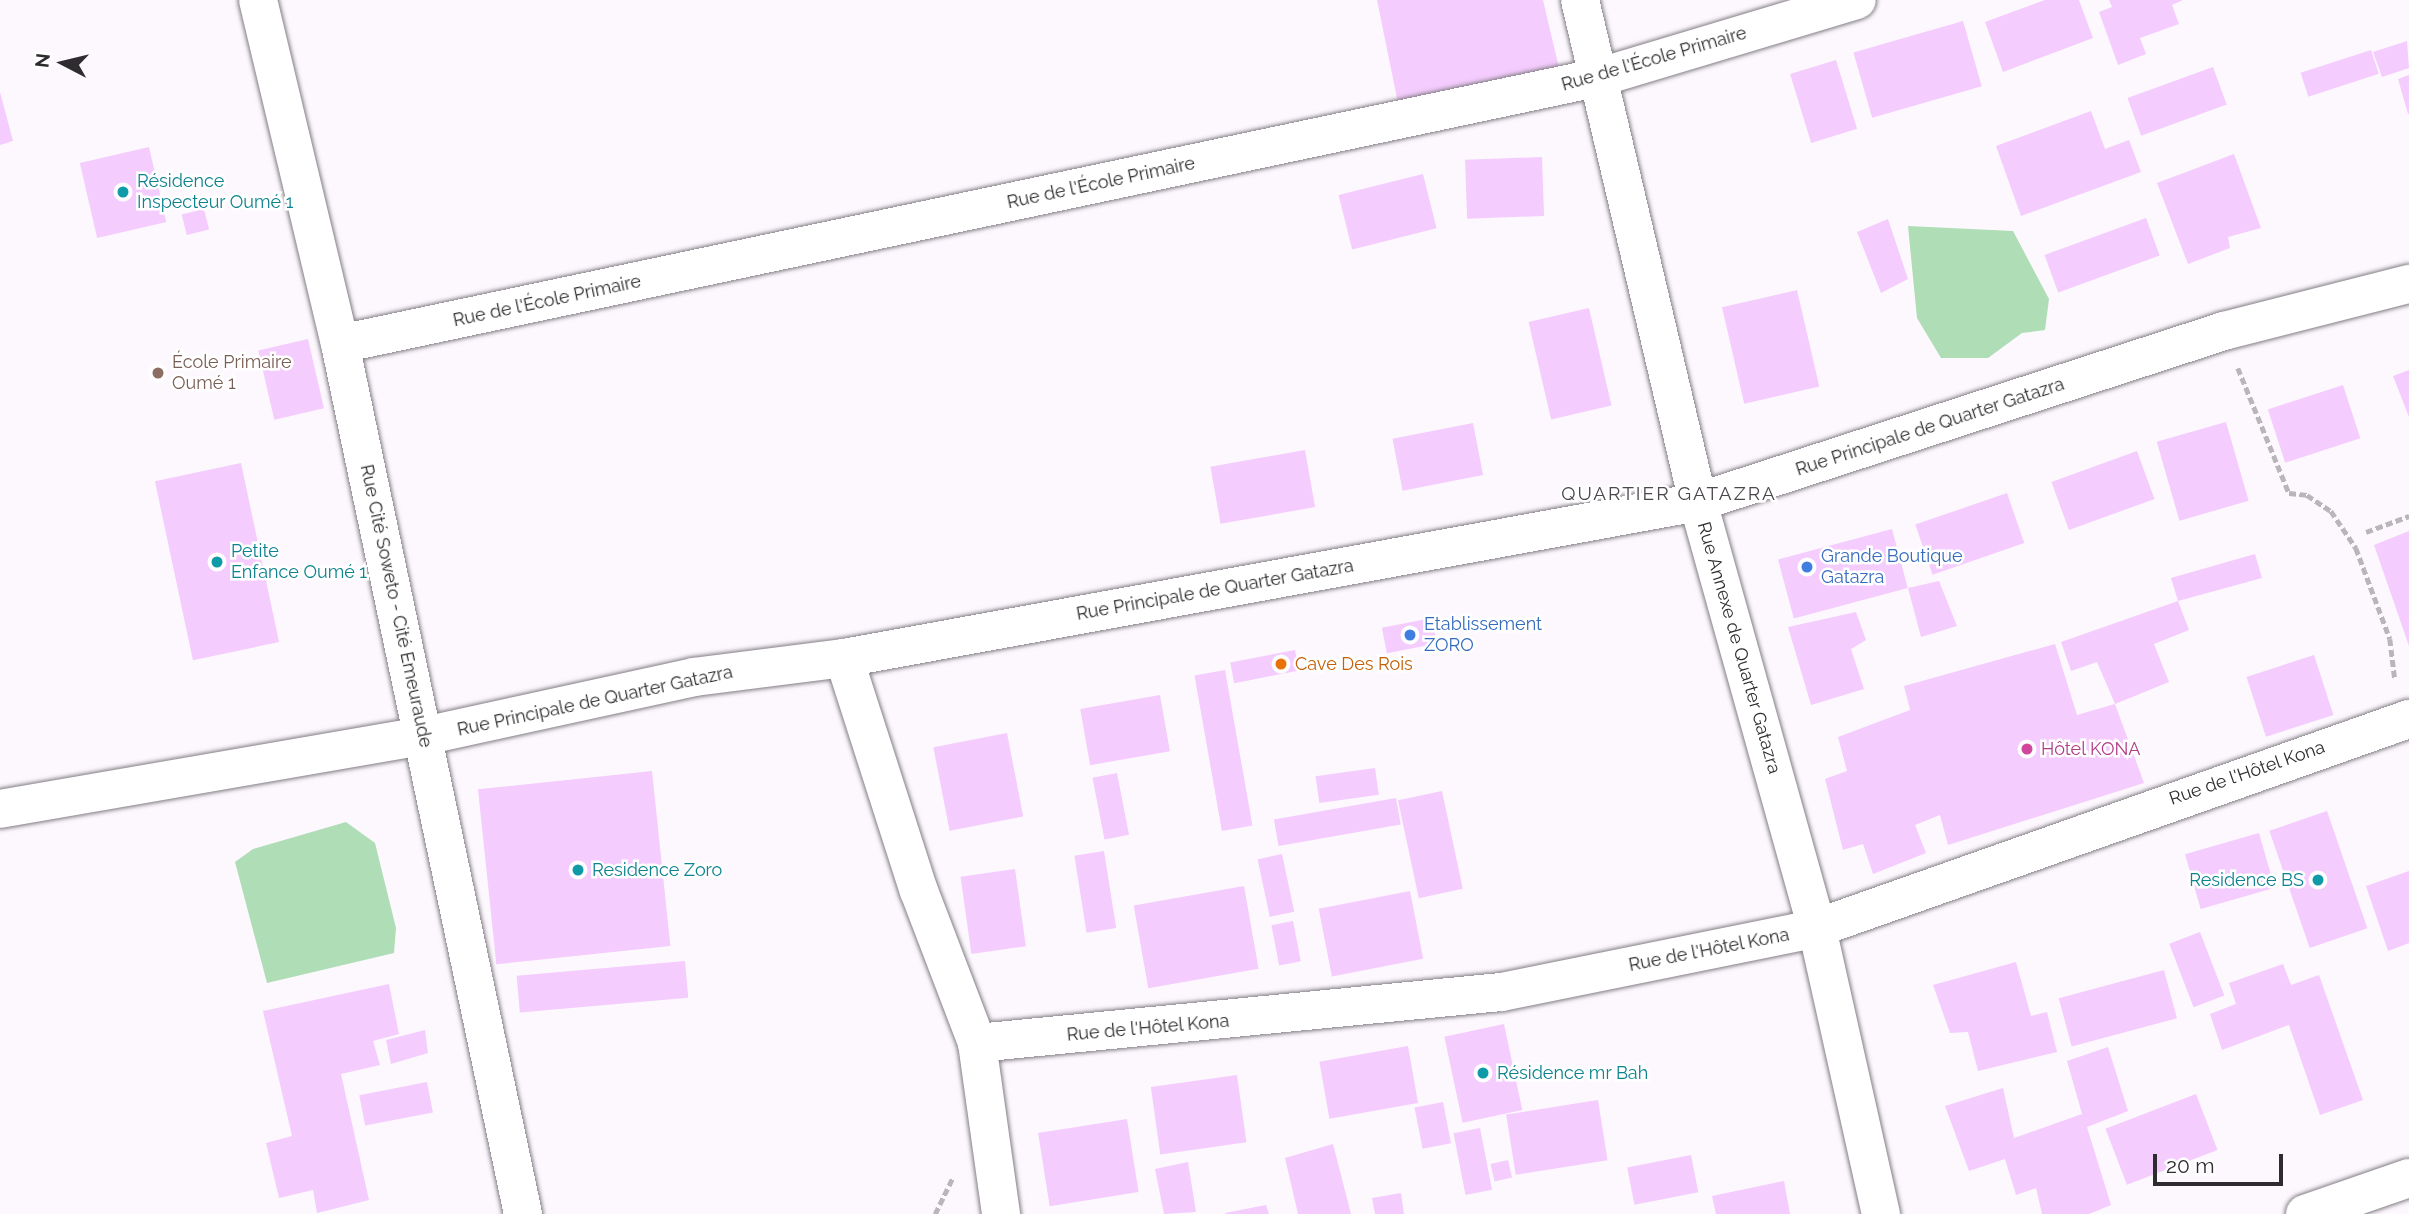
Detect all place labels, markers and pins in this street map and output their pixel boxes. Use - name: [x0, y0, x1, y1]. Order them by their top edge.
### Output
- place label: Résidence Inspecteur Oumé 1: [137, 171, 294, 214]
- marker: Résidence Inspecteur Oumé 1: [115, 184, 131, 200]
- place label: École Primaire Oumé 1: [172, 352, 292, 394]
- marker: École Primaire Oumé 1: [150, 365, 166, 381]
- place label: Petite Enfance Oumé 1: [231, 541, 367, 584]
- place label: Grande Boutique Gatazra: [1821, 546, 1963, 588]
- marker: Petite Enfance Oumé 1: [209, 554, 225, 570]
- marker: Grande Boutique Gatazra: [1799, 559, 1815, 575]
- place label: Etablissement ZORO: [1424, 614, 1542, 656]
- marker: Etablissement ZORO: [1402, 627, 1418, 643]
- place label: Cave Des Rois: [1295, 653, 1413, 675]
- marker: Cave Des Rois: [1273, 656, 1289, 672]
- place label: Hôtel KONA: [2041, 738, 2141, 760]
- marker: Hôtel KONA: [2019, 741, 2035, 757]
- place label: Residence Zoro: [592, 859, 722, 881]
- marker: Residence Zoro: [570, 862, 586, 878]
- place label: Residence BS: [2189, 869, 2304, 891]
- marker: Residence BS: [2310, 872, 2326, 888]
- place label: Résidence mr Bah: [1497, 1062, 1649, 1084]
- marker: Résidence mr Bah: [1475, 1065, 1491, 1081]

